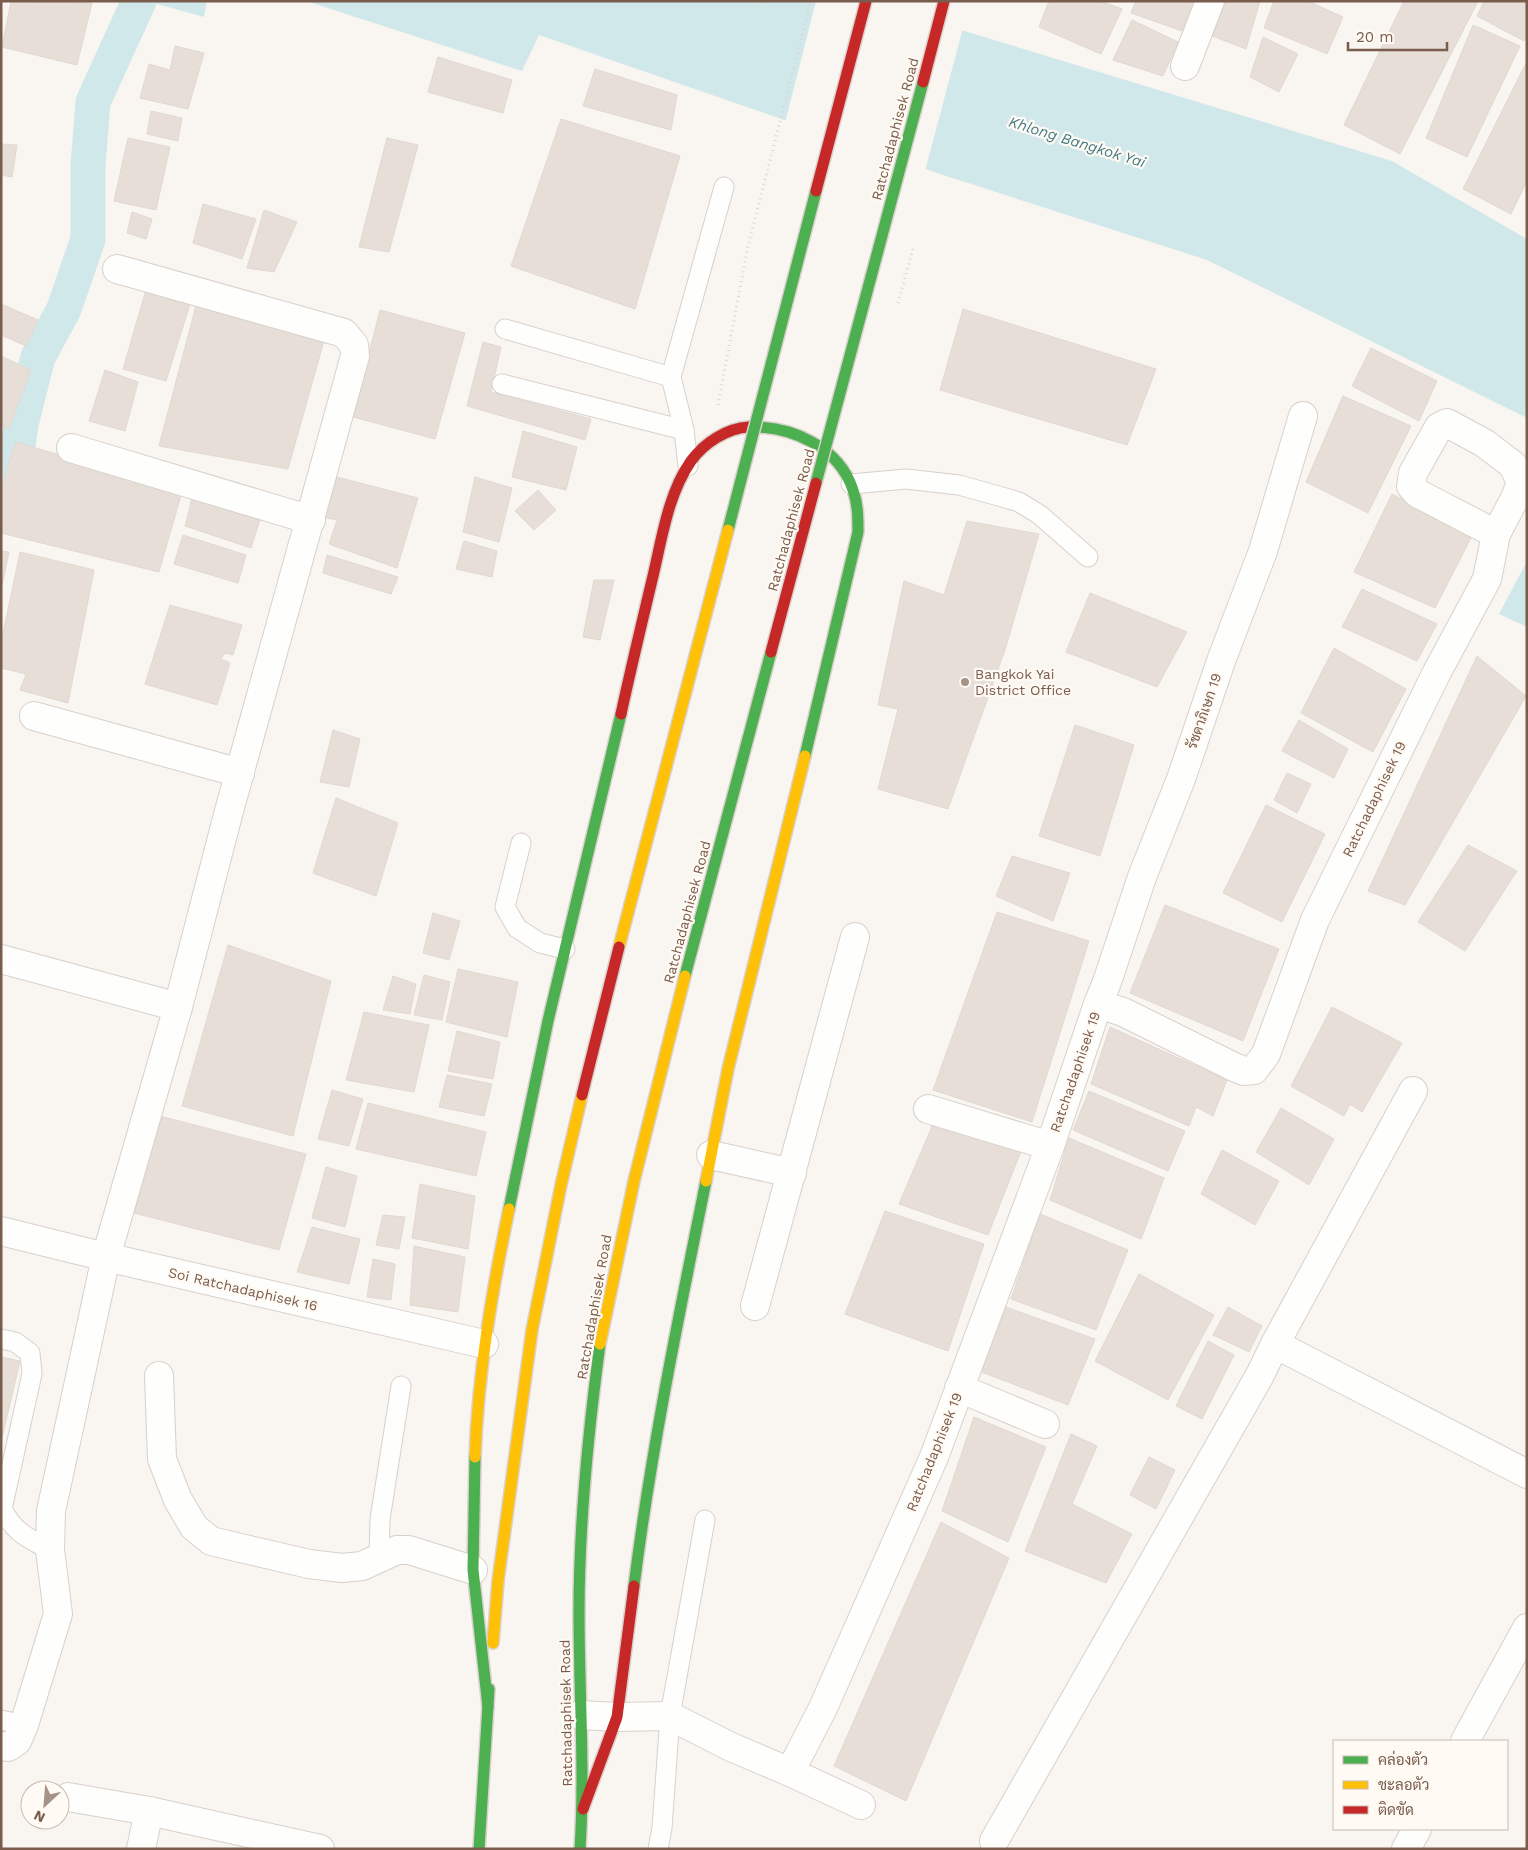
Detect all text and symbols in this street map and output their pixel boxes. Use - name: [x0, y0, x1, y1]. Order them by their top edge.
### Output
- scale bar: [1348, 20, 1447, 52]
- text: 20 m: [1356, 28, 1394, 46]
- street label: Ratchadaphisek Road: [868, 56, 922, 202]
- water label: Khlong Bangkok Yai: [1006, 113, 1149, 172]
- street label: Ratchadaphisek Road: [764, 447, 818, 593]
- place label: Bangkok Yai District Office: [975, 666, 1071, 698]
- street label: รัชดาภิเษก 19: [1184, 671, 1224, 751]
- marker: Bangkok Yai District Office: [959, 676, 971, 688]
- street label: Ratchadaphisek 19: [1339, 739, 1409, 859]
- street label: Ratchadaphisek Road: [660, 839, 714, 985]
- street label: Ratchadaphisek 19: [1047, 1009, 1103, 1135]
- street label: Ratchadaphisek Road: [573, 1233, 615, 1381]
- street label: Soi Ratchadaphisek 16: [167, 1264, 319, 1314]
- street label: Ratchadaphisek 19: [903, 1390, 965, 1514]
- street label: Ratchadaphisek Road: [557, 1639, 575, 1787]
- legend: [1333, 1740, 1508, 1830]
- text: คล่องตัว: [1378, 1750, 1428, 1769]
- text: ชะลอตัว: [1378, 1776, 1429, 1794]
- north arrow: [20, 1780, 70, 1830]
- text: ติดขัด: [1378, 1801, 1414, 1819]
- text: N: [31, 1807, 47, 1826]

